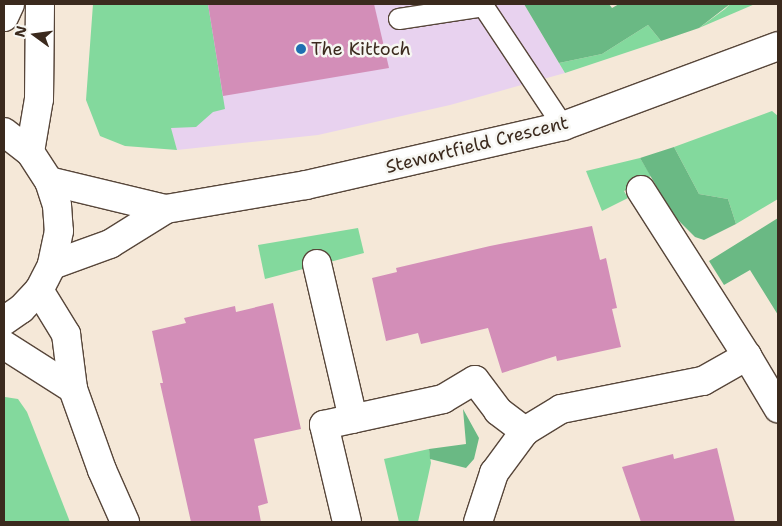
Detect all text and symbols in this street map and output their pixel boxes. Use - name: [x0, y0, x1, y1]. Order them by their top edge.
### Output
- north arrow: [10, 10, 60, 60]
- text: N: [10, 24, 31, 39]
- place label: The Kittoch: [311, 38, 411, 60]
- marker: The Kittoch: [295, 43, 307, 55]
- street label: Stewartfield Crescent: [383, 112, 571, 178]

